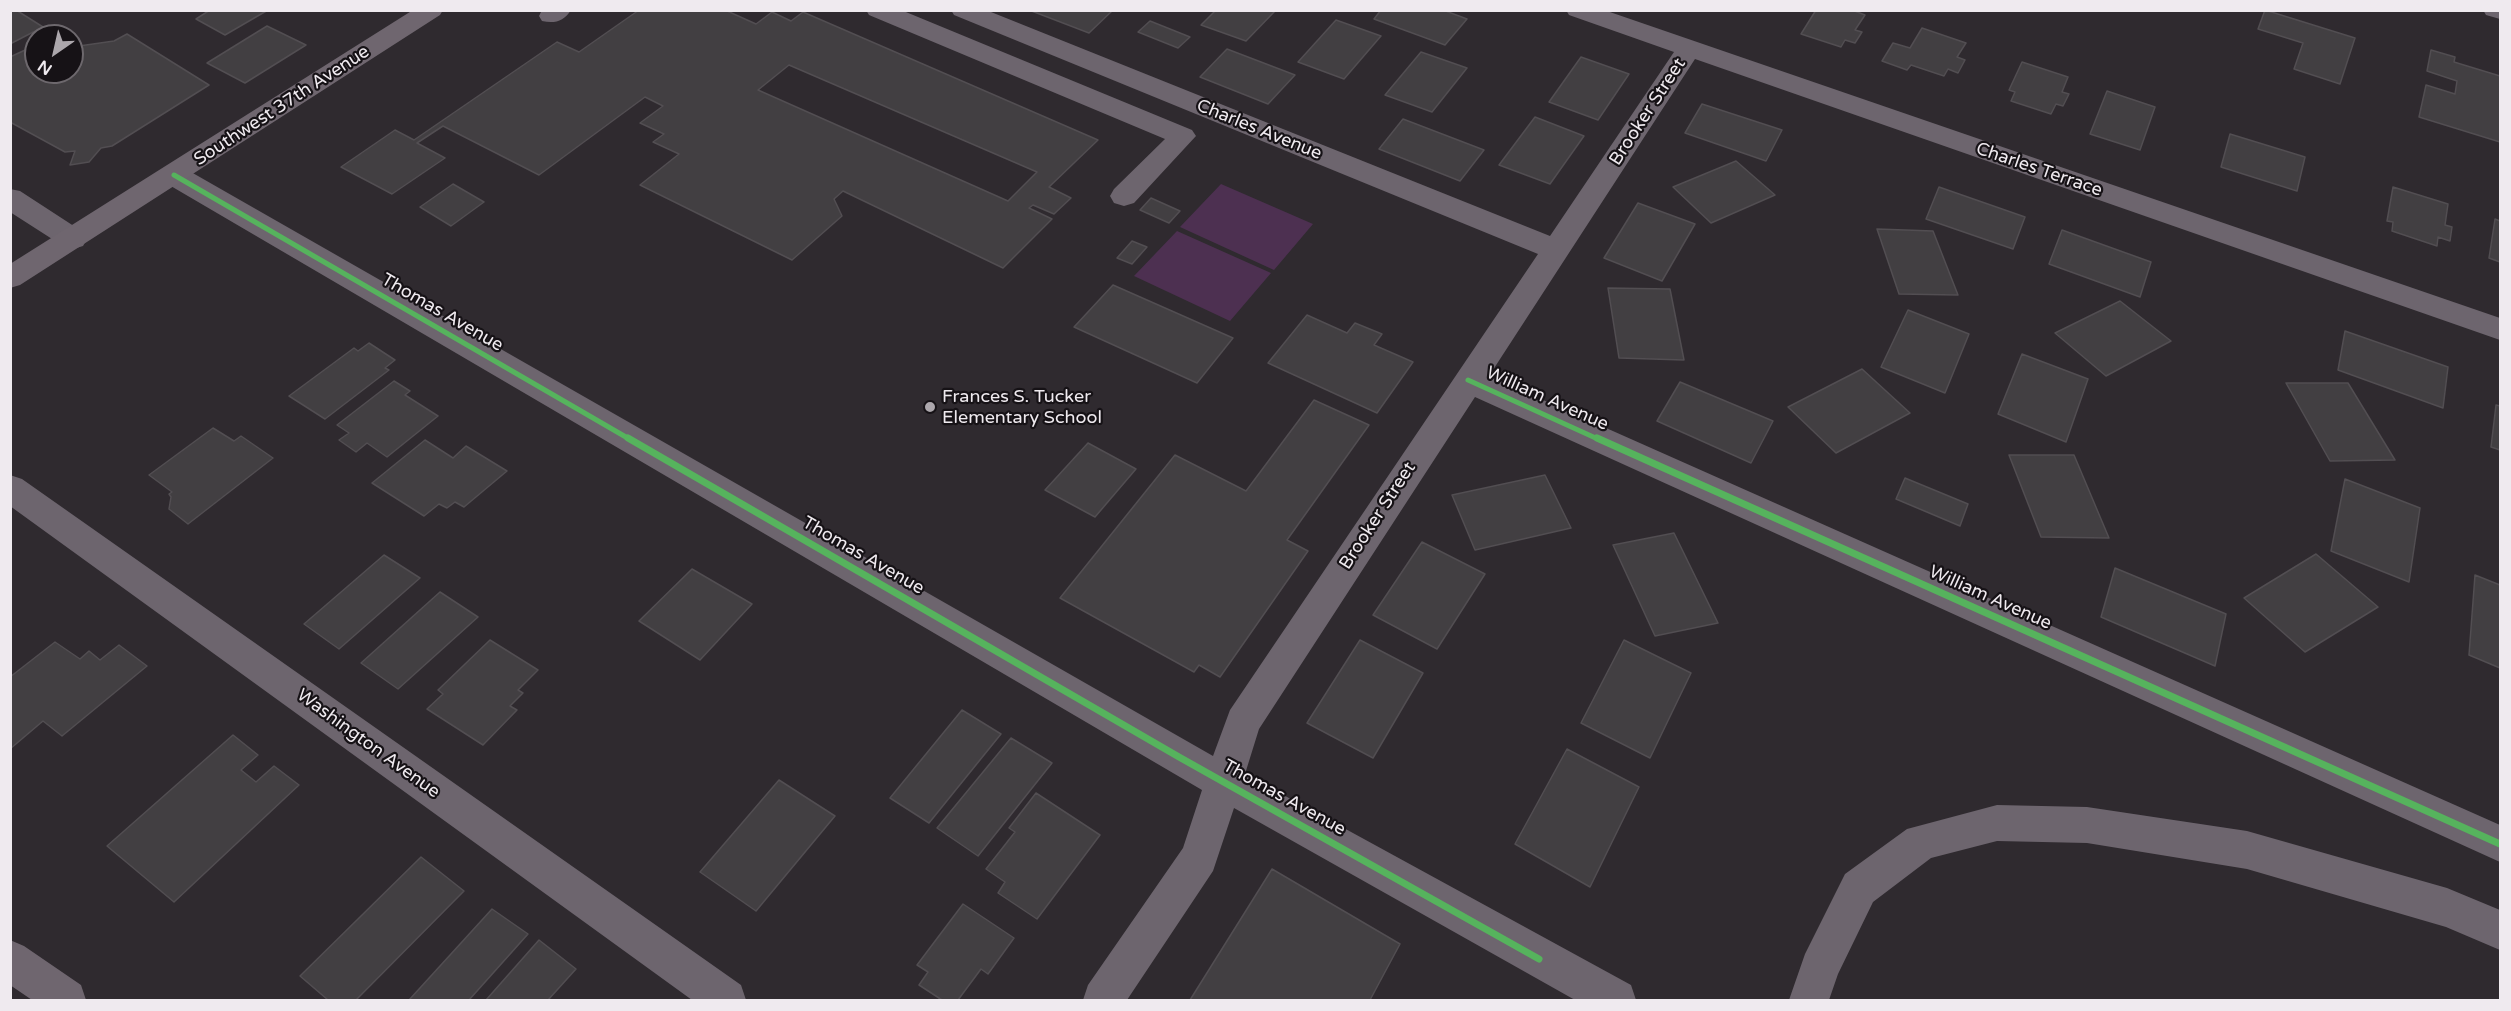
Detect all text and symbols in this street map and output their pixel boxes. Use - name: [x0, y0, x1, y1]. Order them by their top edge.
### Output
- north arrow: [24, 24, 84, 84]
- street label: Southwest 37th Avenue: [190, 41, 374, 171]
- street label: Brooker Street: [1605, 54, 1691, 170]
- text: N: [34, 55, 56, 79]
- street label: Charles Avenue: [1193, 95, 1325, 165]
- street label: Charles Terrace: [1973, 138, 2105, 202]
- street label: Thomas Avenue: [377, 269, 507, 357]
- street label: William Avenue: [1482, 362, 1612, 436]
- place label: Frances S. Tucker Elementary School: [942, 386, 1102, 428]
- marker: Frances S. Tucker Elementary School: [923, 400, 937, 414]
- street label: Brooker Street: [1335, 458, 1421, 574]
- street label: Thomas Avenue: [798, 512, 928, 600]
- street label: William Avenue: [1925, 561, 2055, 635]
- street label: Washington Avenue: [292, 685, 444, 803]
- street label: Thomas Avenue: [1219, 755, 1349, 841]

